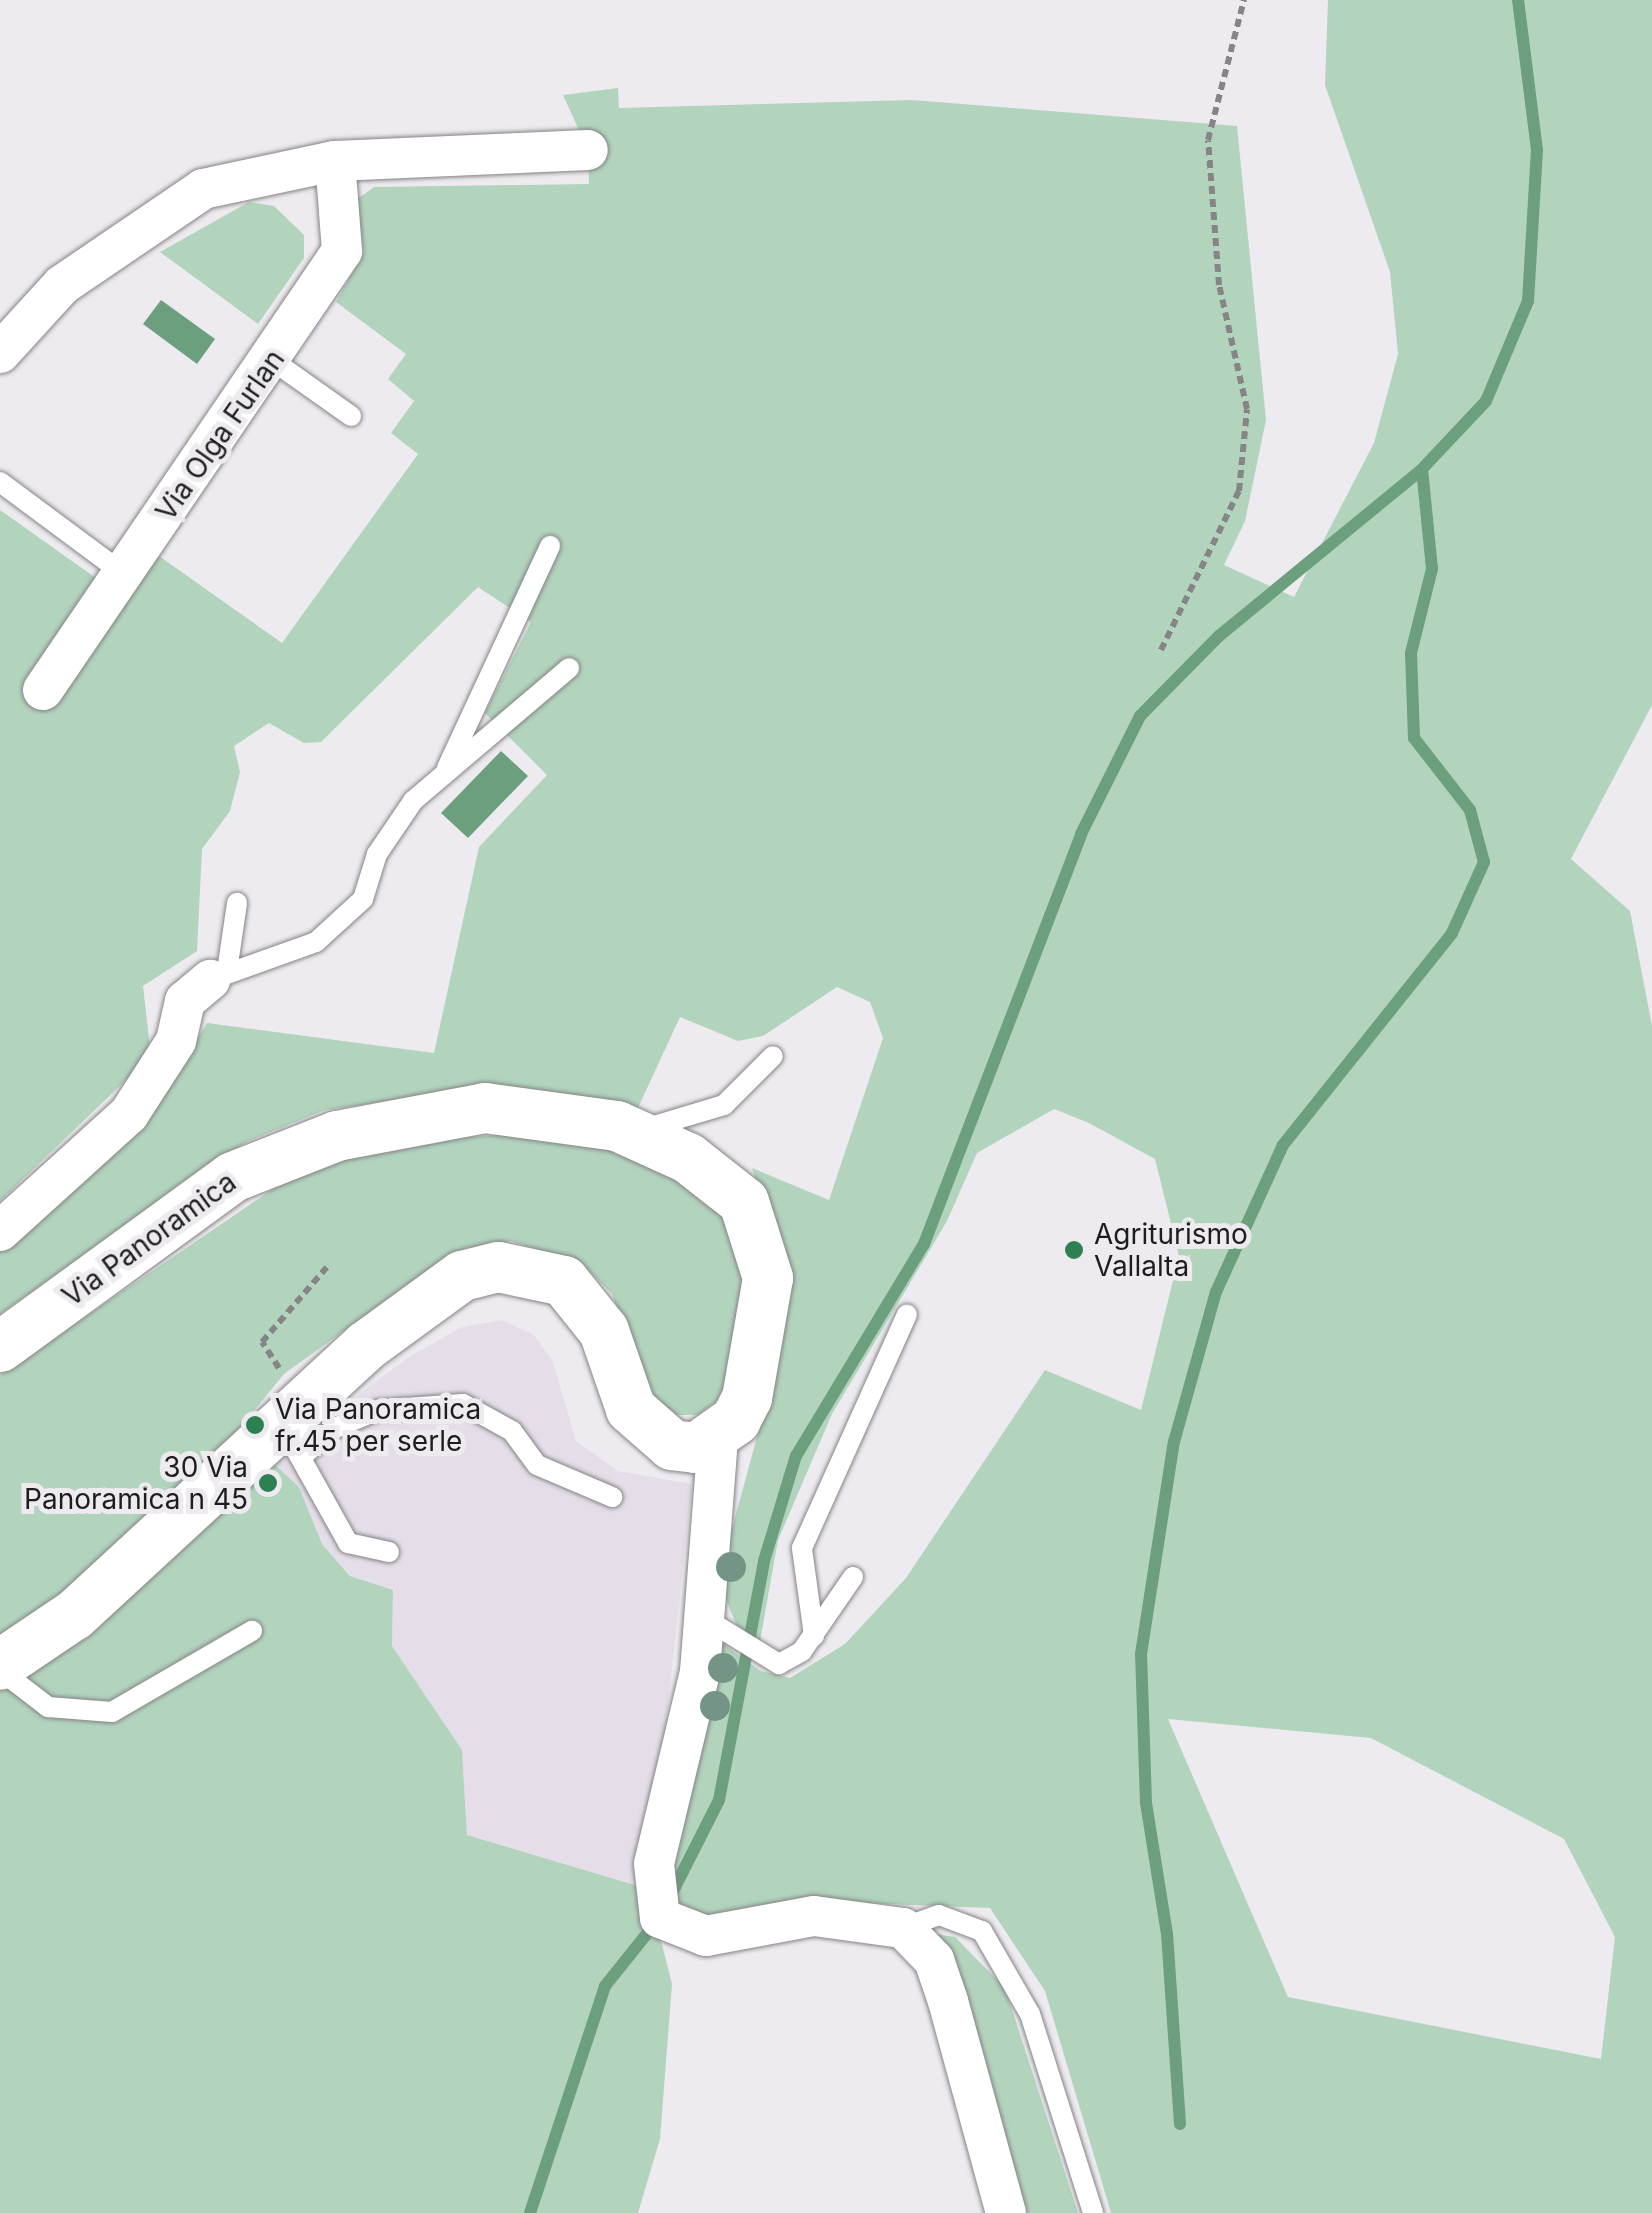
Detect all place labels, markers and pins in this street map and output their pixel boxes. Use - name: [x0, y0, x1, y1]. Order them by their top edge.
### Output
- place label: Agriturismo Vallalta: [1094, 1217, 1248, 1283]
- marker: Agriturismo Vallalta: [1063, 1239, 1085, 1261]
- place label: Via Panoramica fr.45 per serle: [275, 1392, 481, 1458]
- marker: Via Panoramica fr.45 per serle: [244, 1414, 266, 1436]
- place label: 30 Via Panoramica n 45: [24, 1450, 248, 1516]
- marker: 30 Via Panoramica n 45: [257, 1472, 279, 1494]

